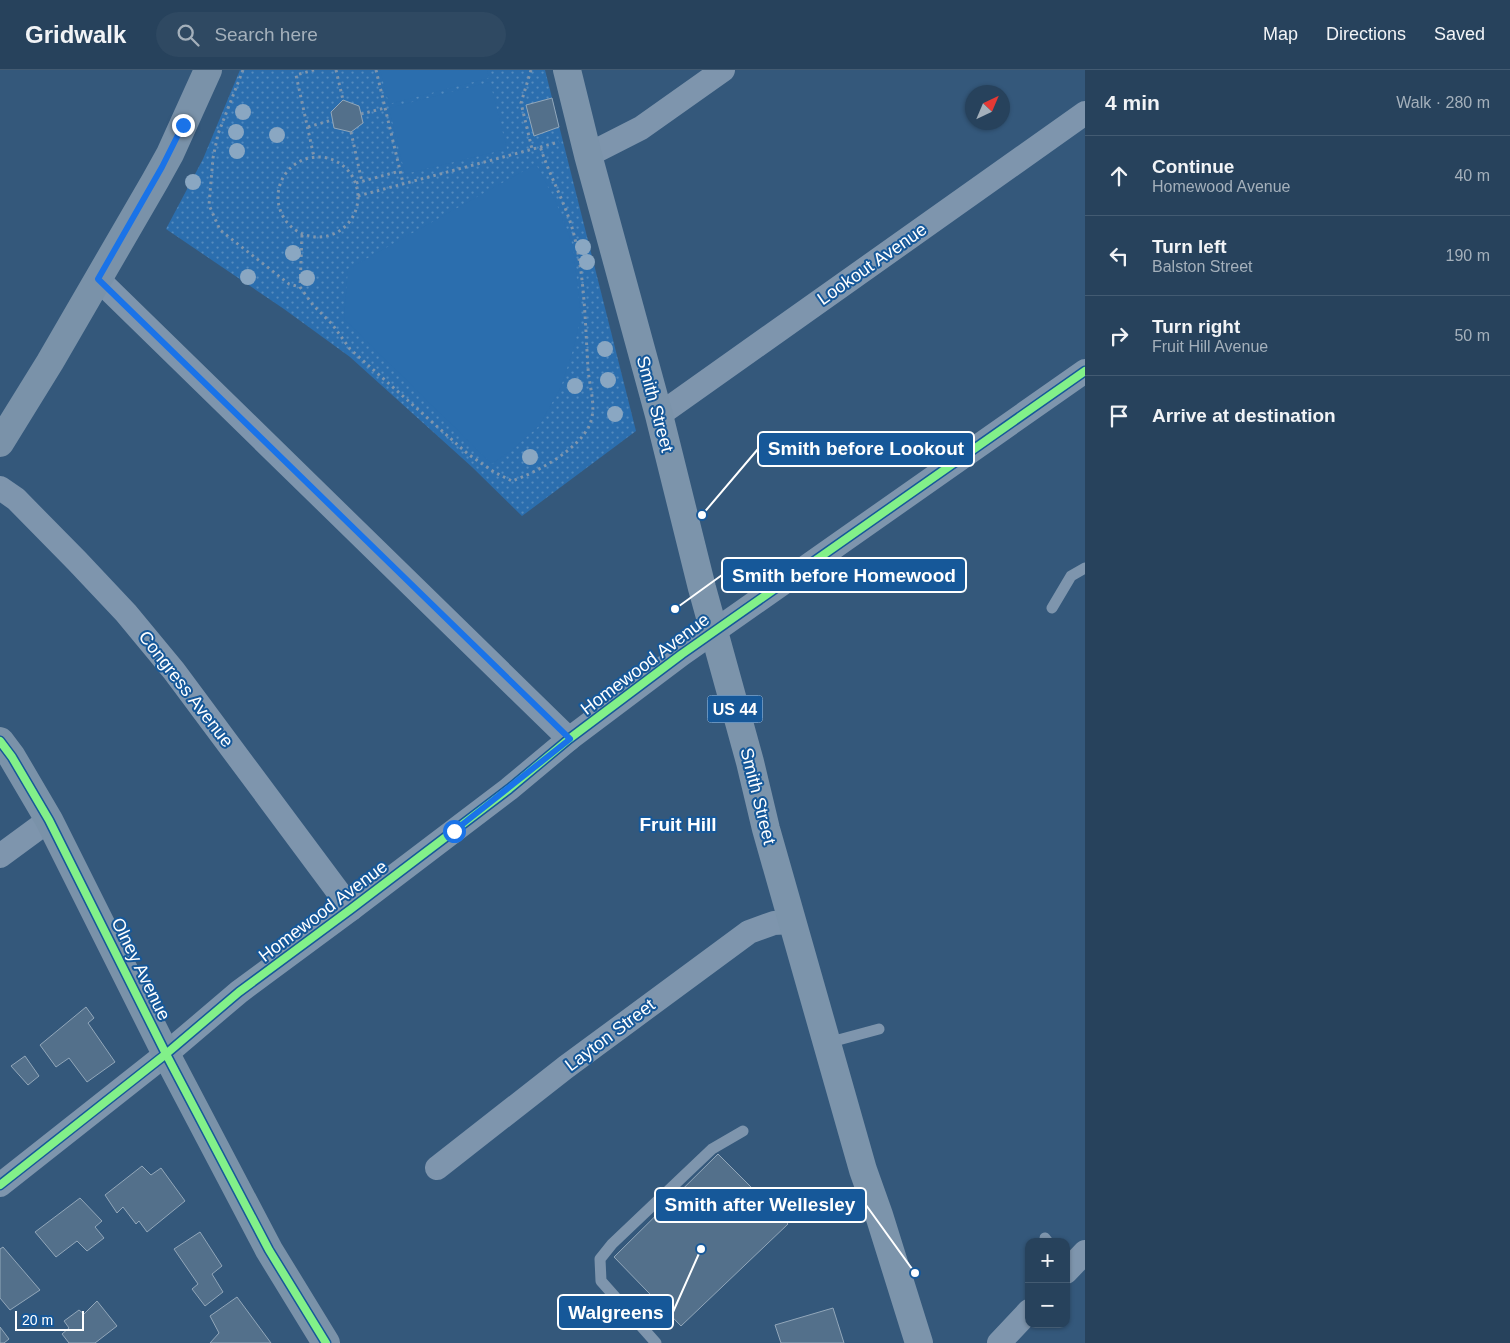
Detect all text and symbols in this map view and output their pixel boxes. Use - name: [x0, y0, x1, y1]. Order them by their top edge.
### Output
- search box: [156, 12, 506, 57]
- text: Gridwalk: [25, 21, 126, 48]
- icon: search: [174, 21, 202, 49]
- text: Search here: [214, 24, 318, 45]
- text: Map: [1263, 24, 1298, 44]
- text: Directions: [1326, 24, 1406, 44]
- text: Saved: [1434, 24, 1485, 44]
- north arrow: [965, 85, 1010, 130]
- text: 4 min: [1105, 91, 1160, 114]
- text: Walk · 280 m: [1396, 94, 1490, 111]
- route end: [172, 114, 195, 137]
- text: Continue: [1152, 156, 1234, 177]
- icon: ahead: [1105, 162, 1133, 190]
- text: 40 m: [1454, 167, 1490, 184]
- text: Homewood Avenue: [1152, 178, 1290, 195]
- street label: Lookout Avenue: [814, 219, 930, 309]
- text: Turn left: [1152, 236, 1227, 257]
- icon: left: [1105, 242, 1133, 270]
- text: 190 m: [1446, 247, 1490, 264]
- text: Balston Street: [1152, 258, 1253, 275]
- text: Turn right: [1152, 316, 1240, 337]
- icon: right: [1105, 322, 1133, 350]
- text: 50 m: [1454, 327, 1490, 344]
- text: Fruit Hill Avenue: [1152, 338, 1268, 355]
- street label: Smith Street: [633, 354, 677, 454]
- icon: arrive: [1105, 402, 1133, 430]
- text: Arrive at destination: [1152, 405, 1336, 426]
- callout: Smith before Lookout: [758, 432, 974, 466]
- text: Smith before Lookout: [768, 438, 965, 459]
- callout: Smith before Homewood: [722, 558, 966, 592]
- text: Smith before Homewood: [732, 565, 956, 586]
- street label: Homewood Avenue: [577, 609, 713, 719]
- street label: Congress Avenue: [134, 627, 238, 751]
- road number: US 44: [708, 696, 762, 722]
- street label: Smith Street: [736, 746, 780, 846]
- district label: Fruit Hill: [639, 814, 717, 835]
- route start: [443, 820, 466, 843]
- street label: Homewood Avenue: [255, 856, 391, 966]
- street label: Olney Avenue: [108, 914, 174, 1024]
- street label: Layton Street: [561, 995, 659, 1075]
- callout: Smith after Wellesley: [655, 1188, 866, 1222]
- text: Smith after Wellesley: [665, 1194, 856, 1215]
- map controls: [1025, 1238, 1070, 1328]
- button: +: [1025, 1238, 1070, 1283]
- button: −: [1025, 1283, 1070, 1328]
- callout: Walgreens: [558, 1295, 673, 1329]
- text: Walgreens: [568, 1302, 664, 1323]
- scale bar: [15, 1308, 84, 1331]
- text: 20 m: [22, 1312, 53, 1328]

